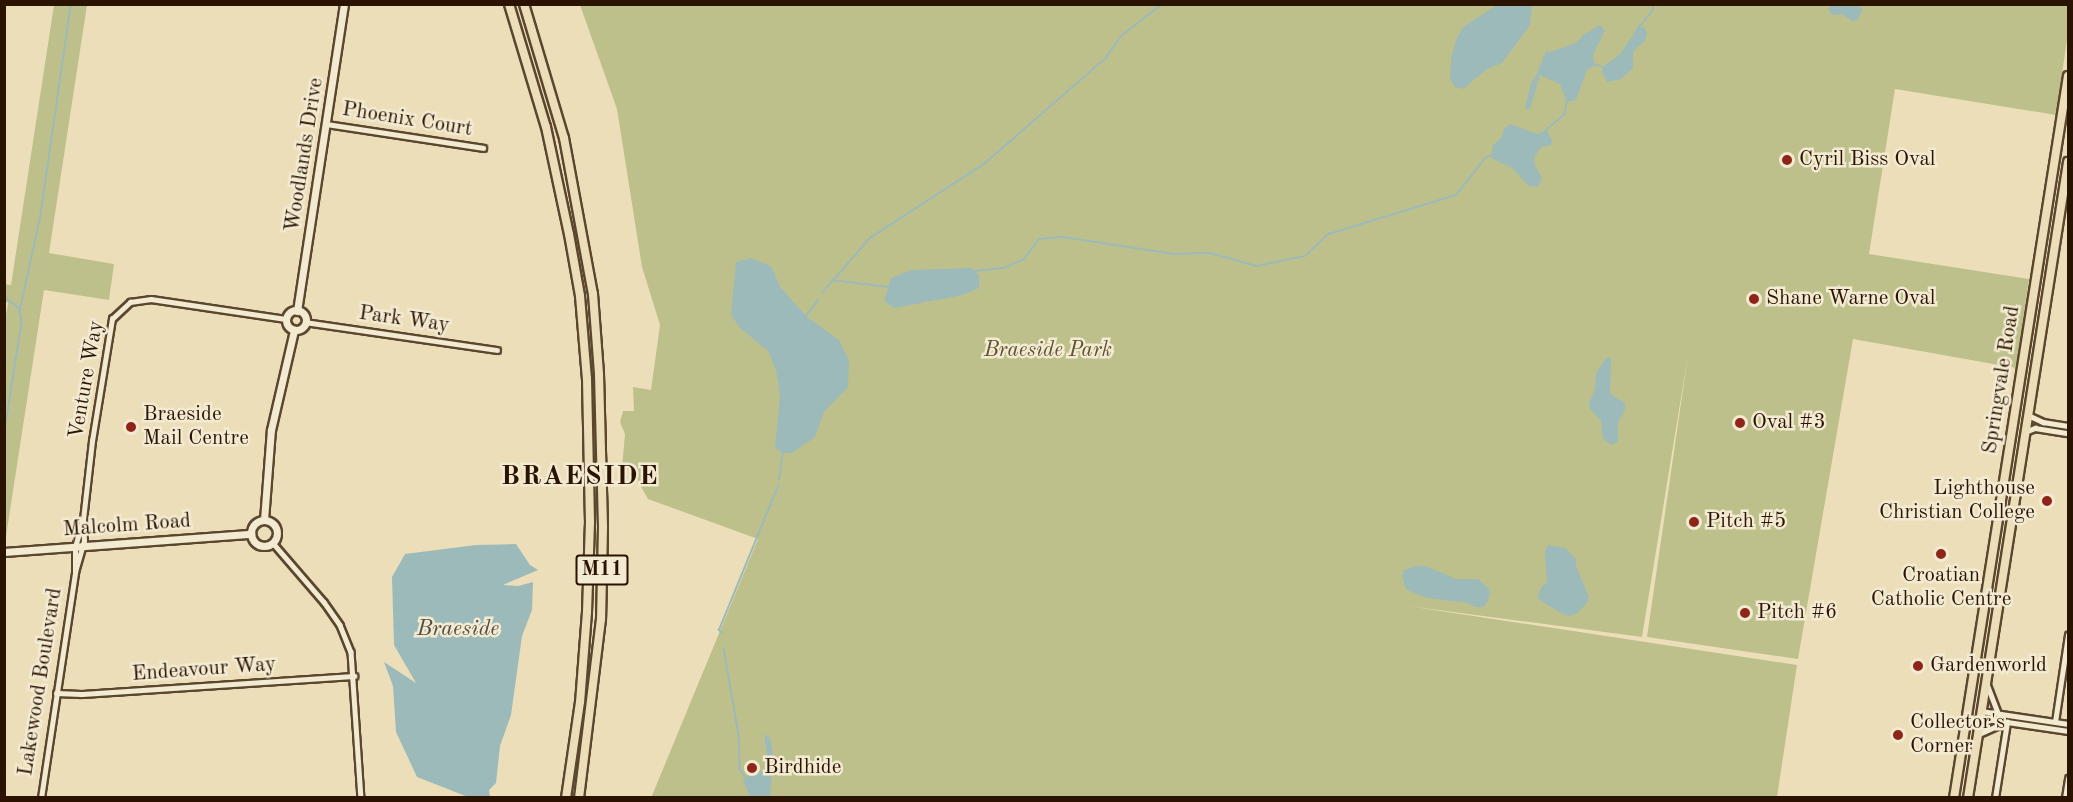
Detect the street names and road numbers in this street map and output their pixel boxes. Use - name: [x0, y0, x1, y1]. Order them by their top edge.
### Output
- street label: Woodlands Drive: [280, 76, 330, 234]
- street label: Phoenix Court: [340, 97, 474, 143]
- street label: Park Way: [357, 301, 451, 339]
- street label: Springvale Road: [1978, 304, 2026, 456]
- street label: Venture Way: [64, 319, 110, 441]
- street label: Malcolm Road: [62, 509, 192, 543]
- road number: M11: [575, 553, 629, 587]
- street label: Lakewood Boulevard: [14, 586, 68, 778]
- street label: Endeavour Way: [131, 652, 277, 688]

